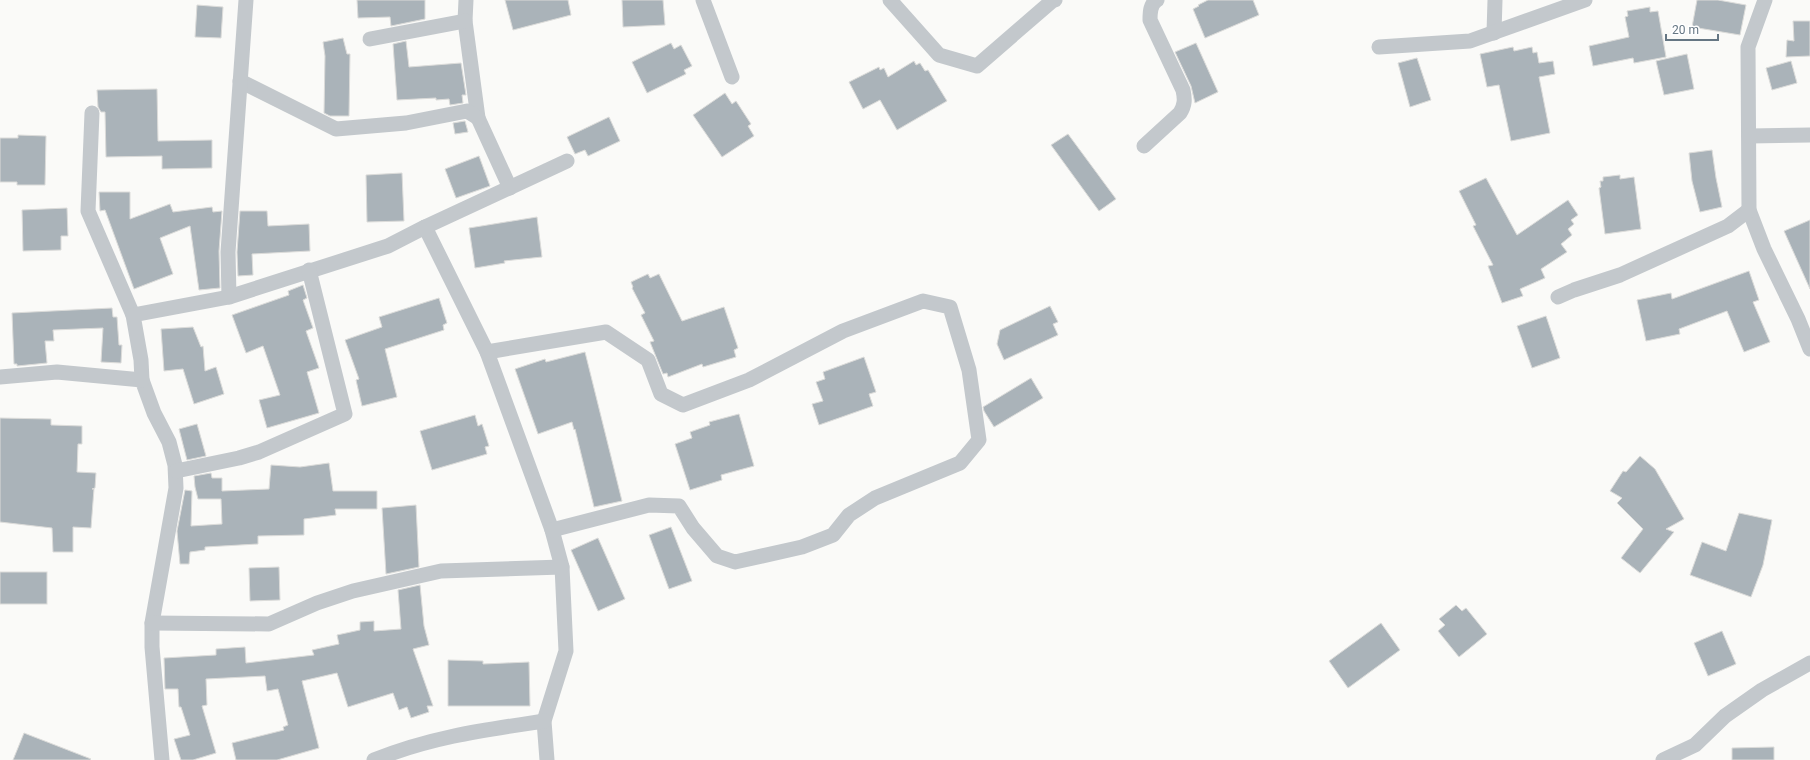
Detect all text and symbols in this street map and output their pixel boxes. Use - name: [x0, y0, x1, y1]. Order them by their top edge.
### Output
- scale bar: [1666, 16, 1718, 42]
- text: 20 m: [1672, 23, 1699, 37]

